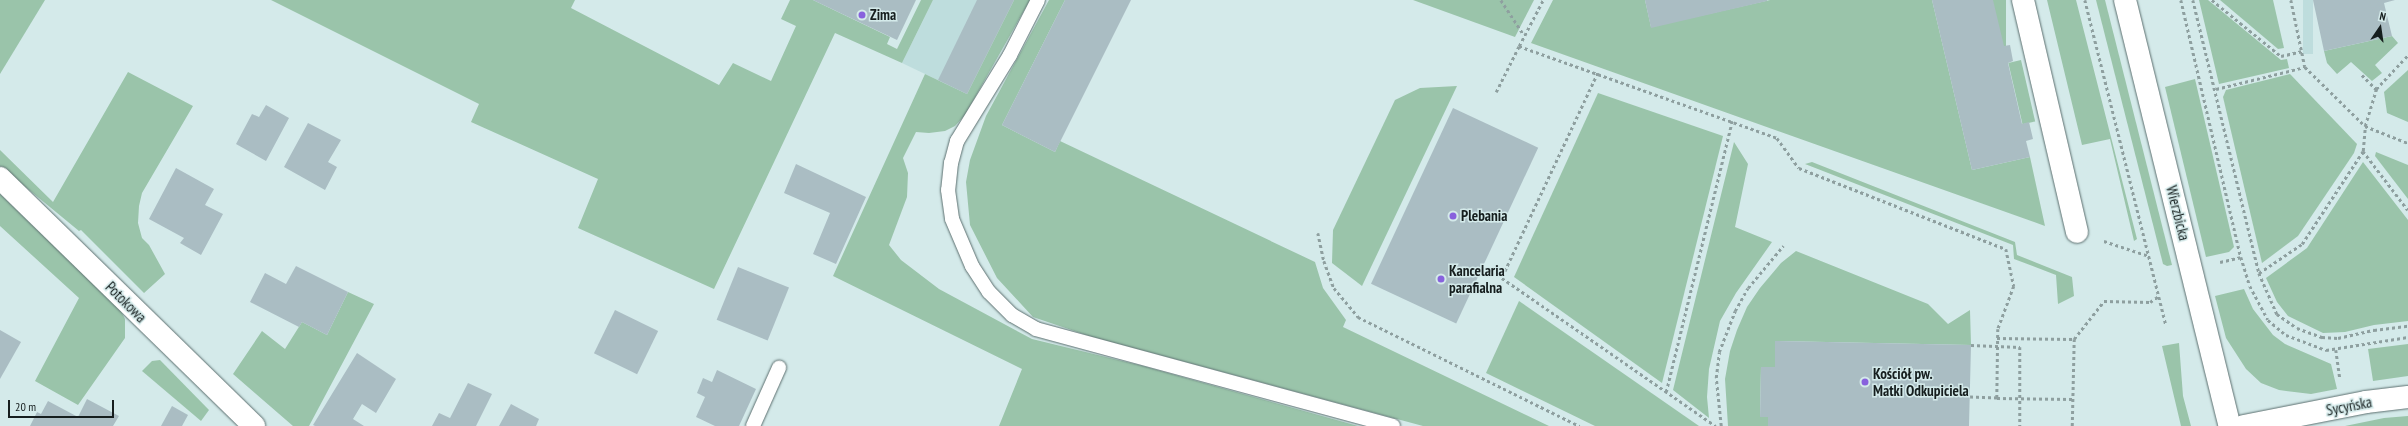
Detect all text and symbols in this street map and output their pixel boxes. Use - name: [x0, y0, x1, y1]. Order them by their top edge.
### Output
- place label: Zima: [870, 6, 896, 24]
- north arrow: [2360, 8, 2400, 48]
- text: N: [2378, 9, 2387, 24]
- marker: Zima: [857, 10, 867, 20]
- street label: Wierzbicka: [2162, 184, 2194, 242]
- place label: Plebania: [1461, 207, 1507, 225]
- marker: Plebania: [1448, 211, 1458, 221]
- place label: Kancelaria parafialna: [1449, 261, 1505, 296]
- marker: Kancelaria parafialna: [1436, 274, 1446, 284]
- street label: Potokowa: [102, 278, 150, 326]
- place label: Kościół pw. Matki Odkupiciela: [1873, 364, 1969, 399]
- marker: Kościół pw. Matki Odkupiciela: [1860, 377, 1870, 387]
- scale bar: [10, 392, 116, 418]
- street label: Sycyńska: [2325, 393, 2373, 419]
- text: 20 m: [15, 399, 36, 414]

